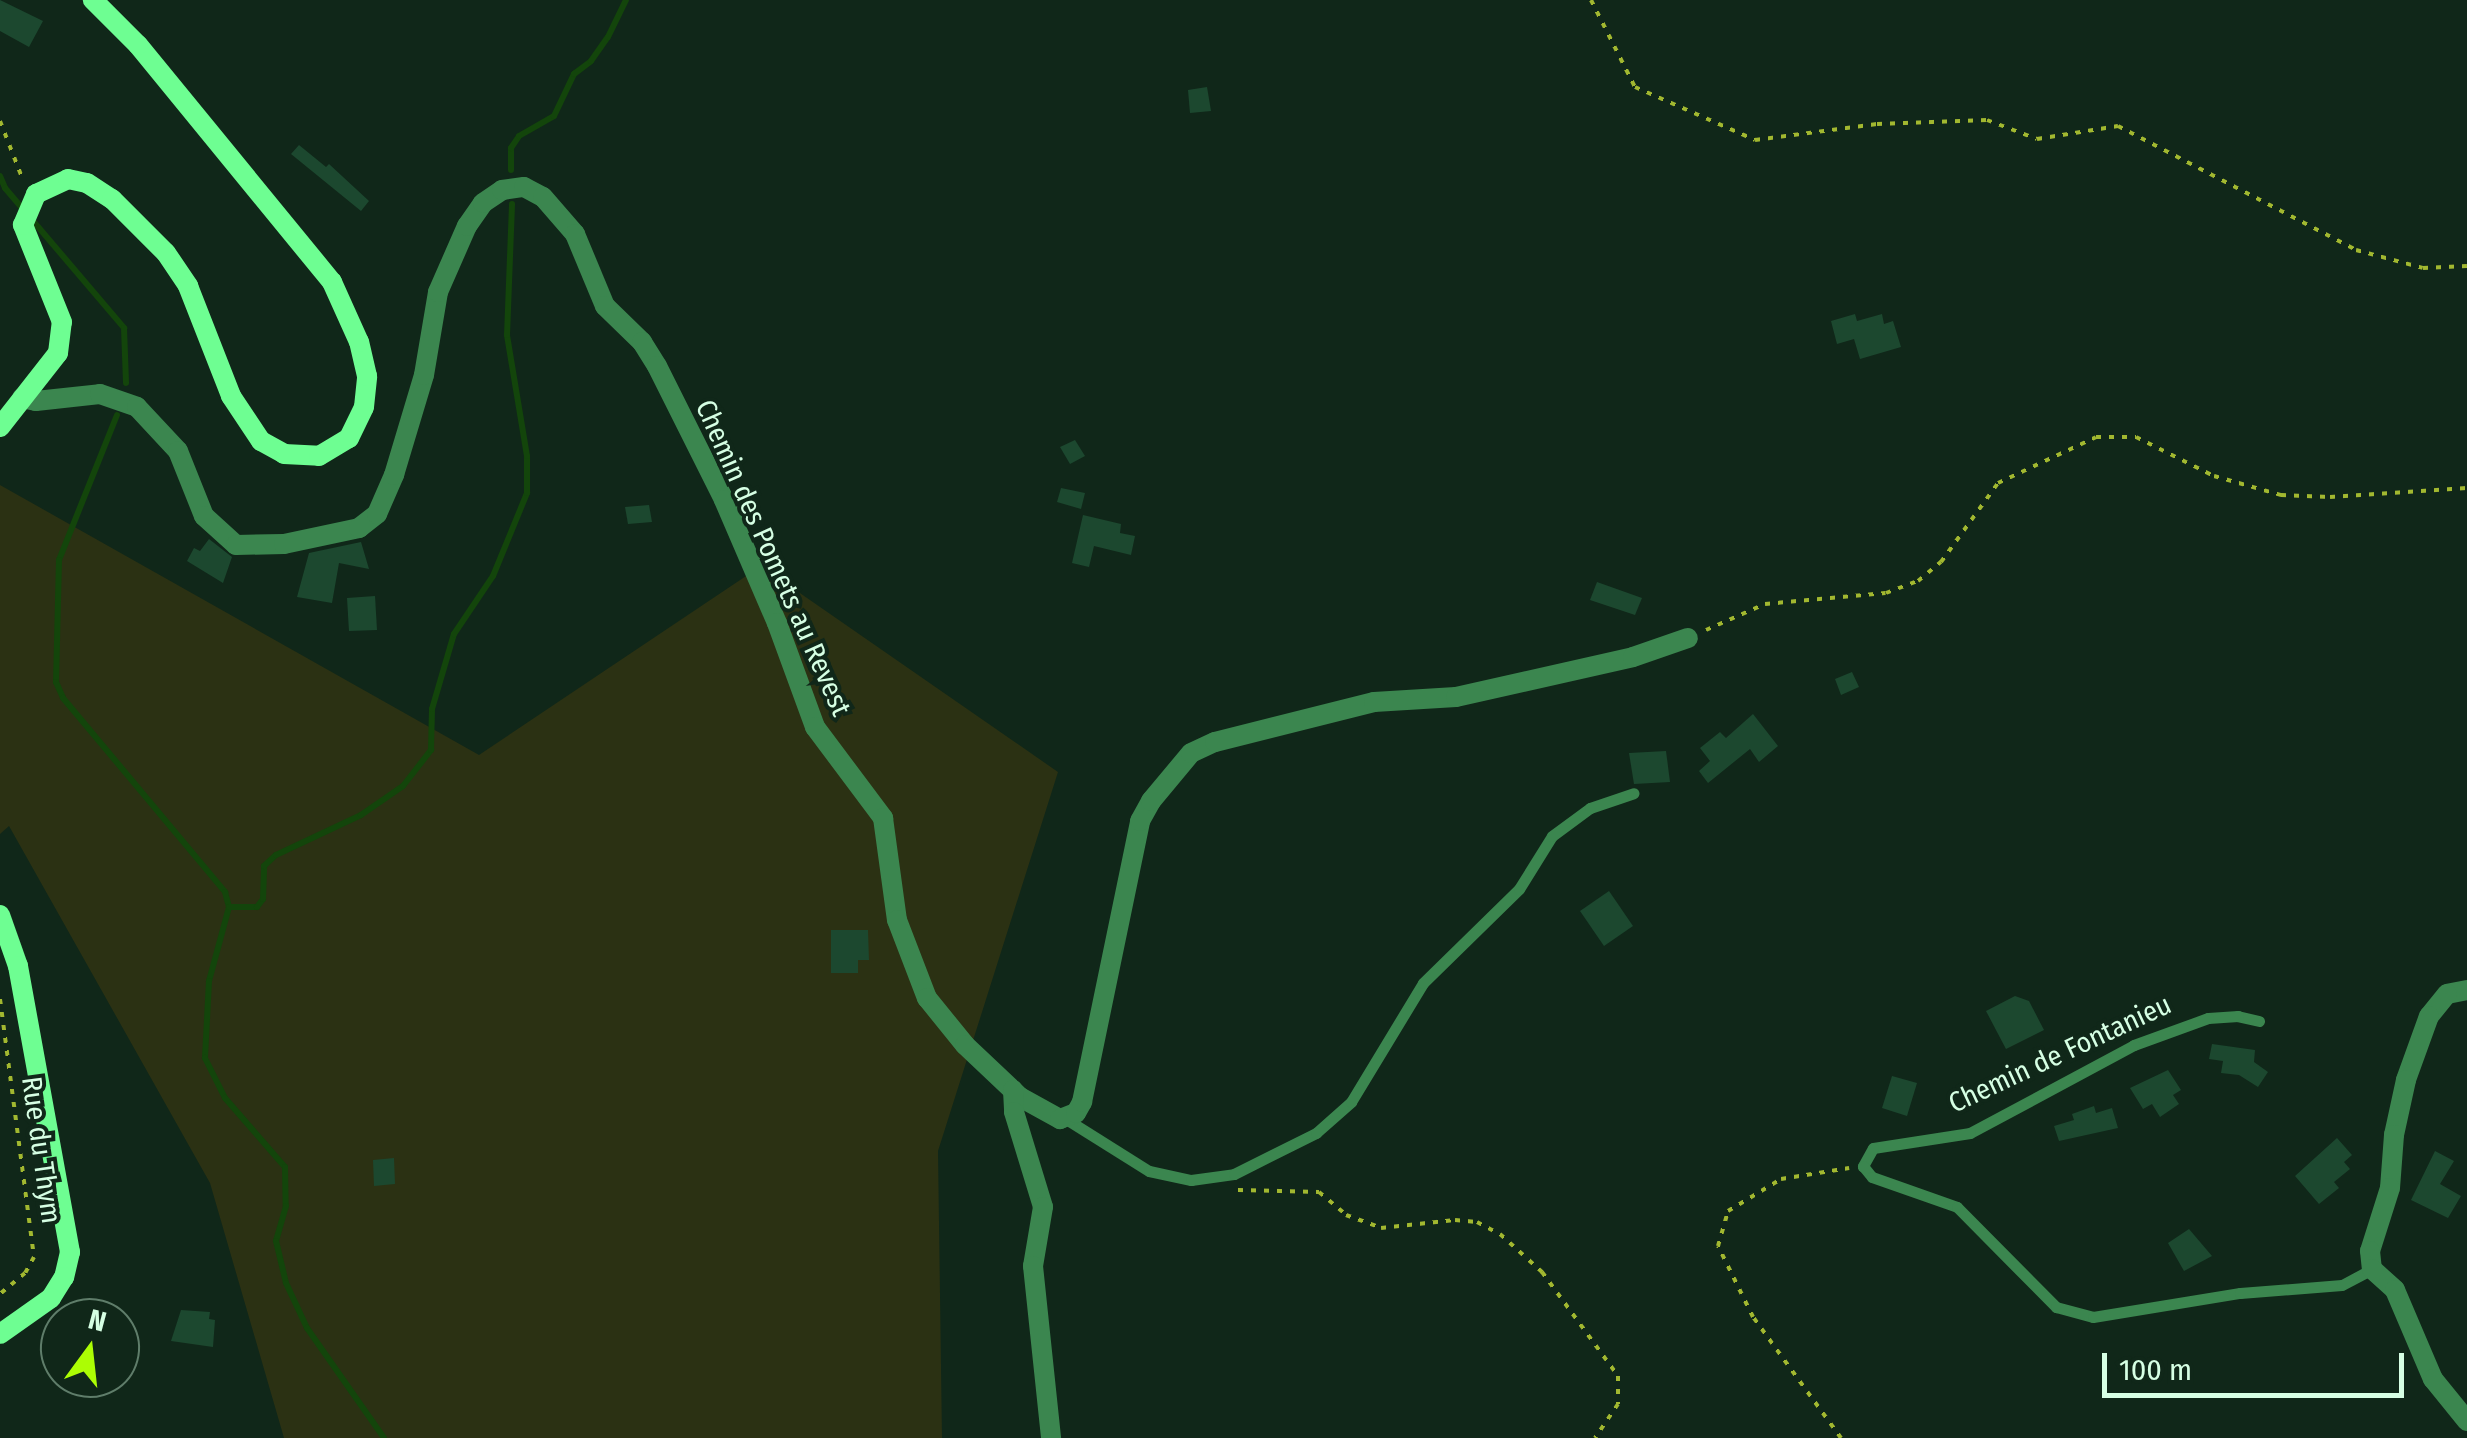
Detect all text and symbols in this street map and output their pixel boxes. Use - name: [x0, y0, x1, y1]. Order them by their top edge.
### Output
- street label: Chemin des Pomets au Revest: [688, 395, 858, 721]
- street label: Chemin de Fontanieu: [1943, 988, 2177, 1120]
- street label: Rue du Thym: [14, 1074, 68, 1226]
- north arrow: [40, 1298, 140, 1398]
- text: N: [85, 1302, 110, 1339]
- scale bar: [2107, 1333, 2410, 1395]
- text: 100 m: [2119, 1352, 2192, 1388]

